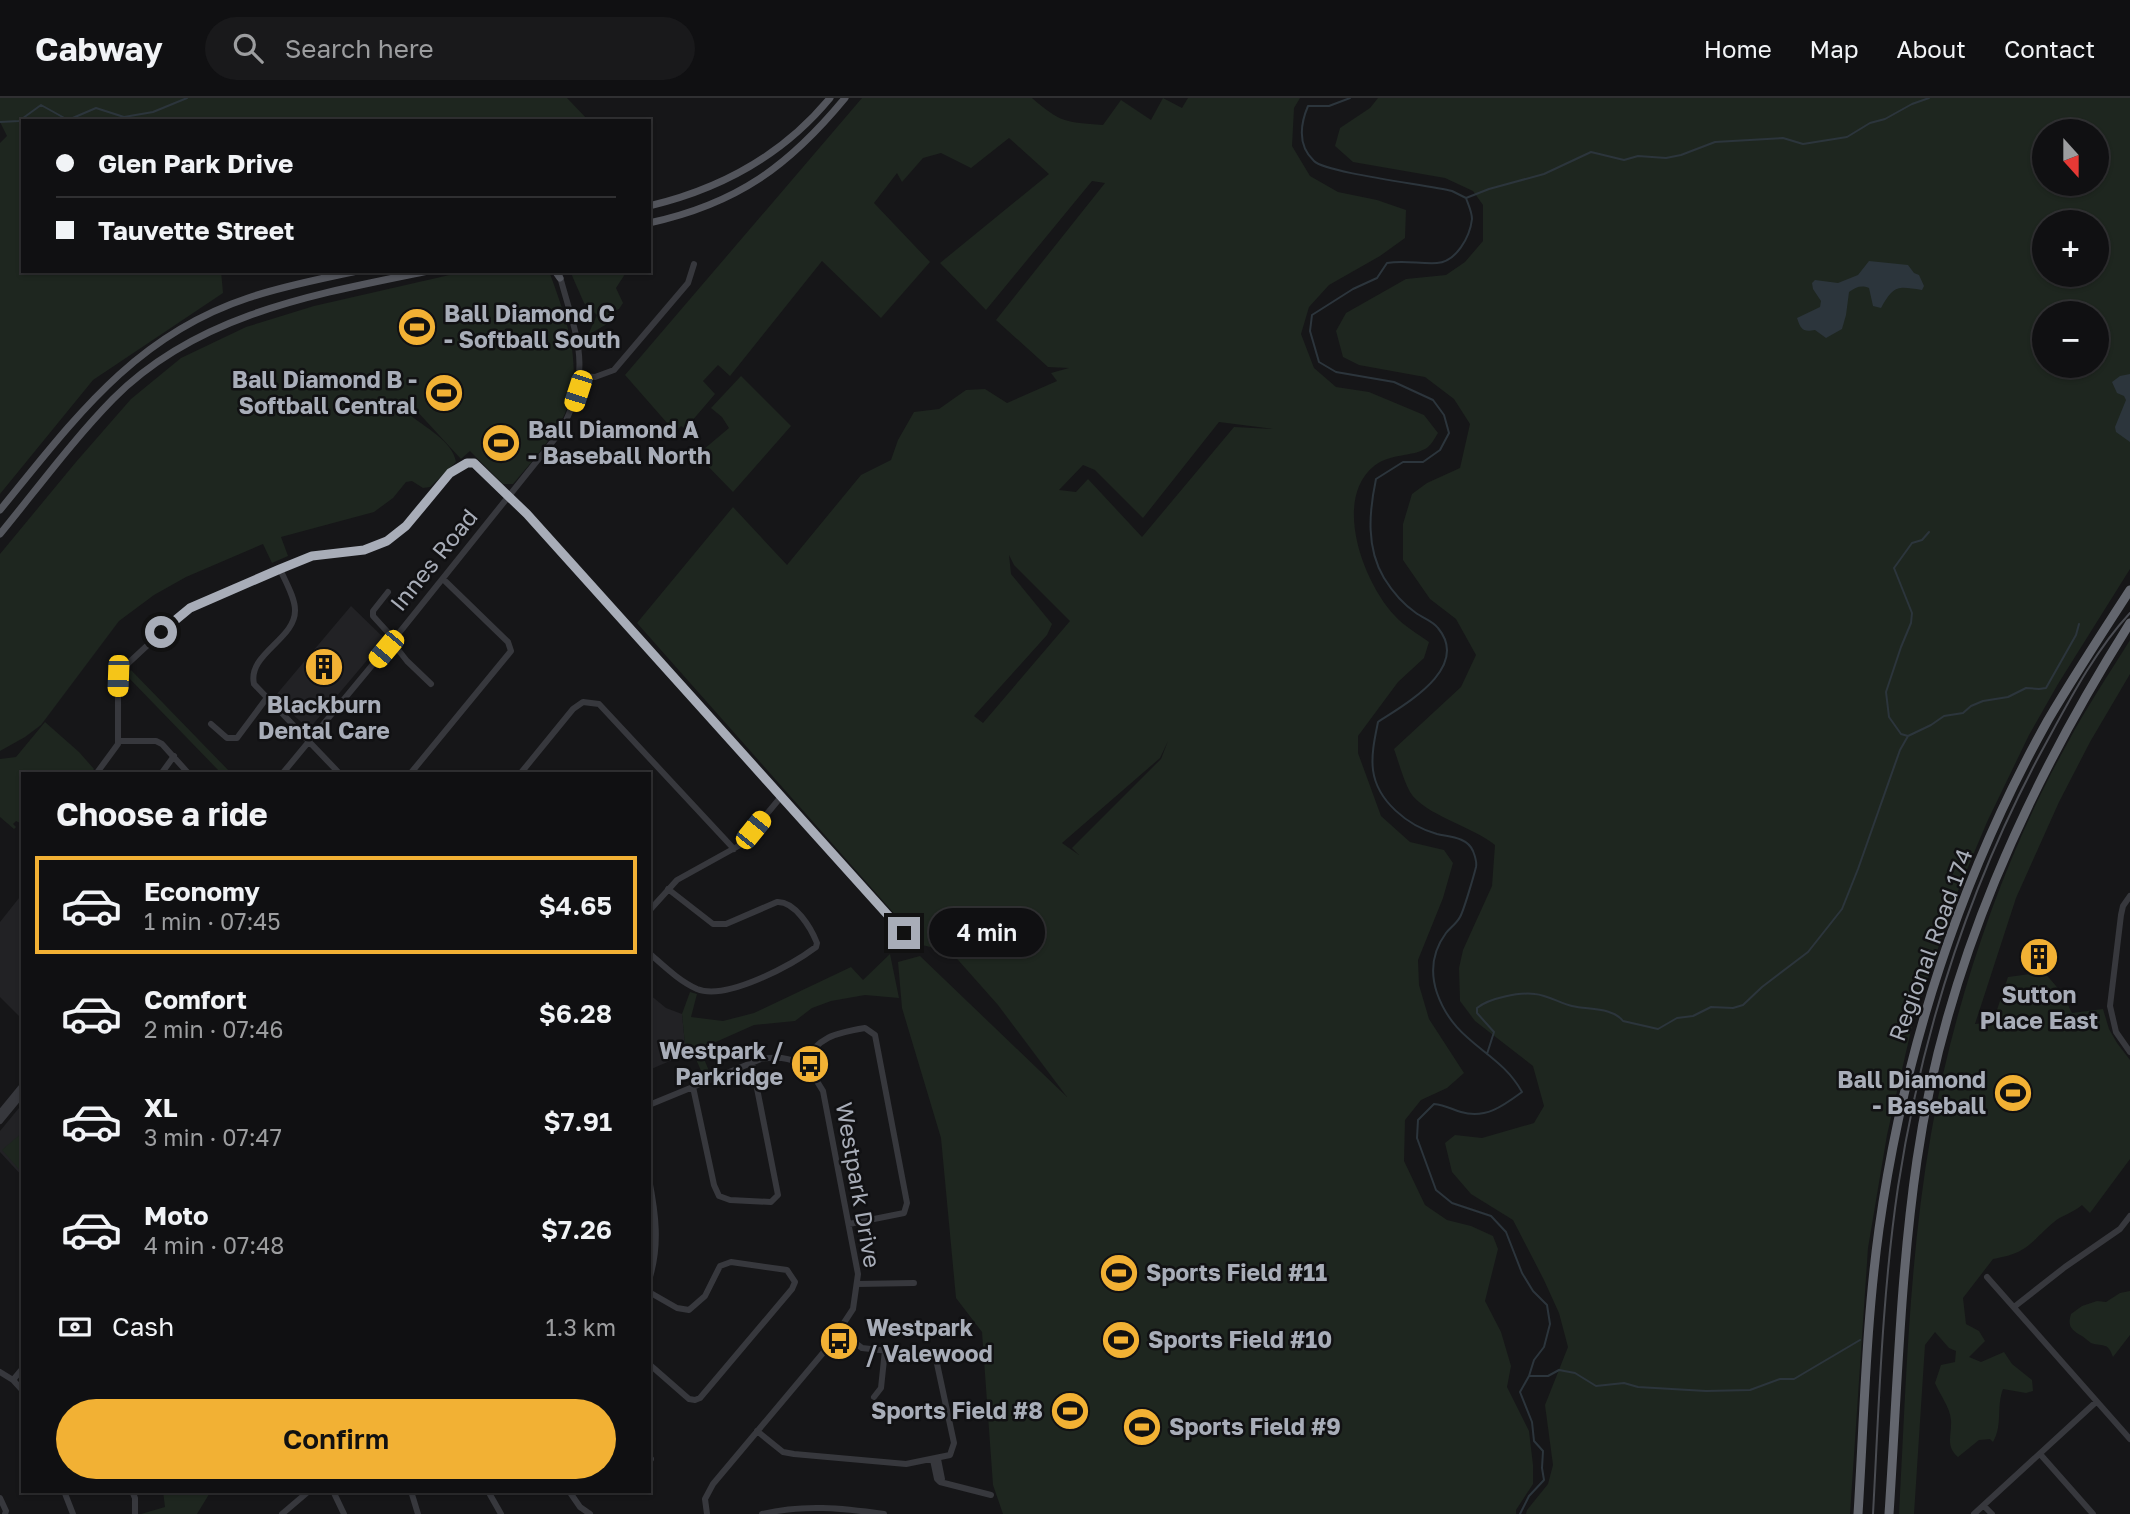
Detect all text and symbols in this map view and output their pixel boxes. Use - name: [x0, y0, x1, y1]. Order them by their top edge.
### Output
- search box: [205, 17, 695, 80]
- text: Cabway: [35, 29, 163, 68]
- icon: search: [229, 29, 267, 67]
- text: Search here: [285, 33, 434, 64]
- text: Home: [1704, 34, 1772, 63]
- text: Map: [1810, 34, 1859, 63]
- text: About: [1897, 34, 1966, 63]
- text: Contact: [2004, 34, 2095, 63]
- north arrow: [2032, 119, 2109, 196]
- map controls: [2032, 119, 2109, 378]
- text: Glen Park Drive: [98, 148, 293, 179]
- button: +: [2032, 210, 2109, 287]
- text: Tauvette Street: [98, 215, 294, 246]
- place label: Ball Diamond C - Softball South: [444, 299, 620, 353]
- button: −: [2032, 301, 2109, 378]
- sports icon: Ball Diamond C - Softball South: [396, 306, 438, 348]
- place label: Ball Diamond B - Softball Central: [232, 365, 417, 419]
- car: [562, 368, 595, 414]
- sports icon: Ball Diamond B - Softball Central: [423, 372, 465, 414]
- place label: Ball Diamond A - Baseball North: [528, 415, 711, 469]
- sports icon: Ball Diamond A - Baseball North: [480, 422, 522, 464]
- street label: Innes Road: [384, 503, 483, 616]
- route start: [145, 616, 177, 648]
- car: [365, 626, 408, 672]
- building icon: Blackburn Dental Care: [303, 646, 345, 688]
- car: [107, 655, 130, 697]
- place label: Blackburn Dental Care: [258, 690, 390, 744]
- text: Choose a ride: [56, 795, 268, 833]
- car: [732, 807, 775, 853]
- street label: Regional Road 174: [1882, 845, 1978, 1045]
- icon: car: [60, 874, 123, 937]
- text: Economy: [144, 876, 260, 907]
- text: $4.65: [539, 890, 612, 921]
- text: 1 min · 07:45: [144, 907, 281, 935]
- callout: 4 min: [928, 908, 1044, 958]
- route end: [888, 917, 920, 949]
- text: 4 min: [957, 918, 1017, 946]
- building icon: Sutton Place East: [2018, 936, 2060, 978]
- place label: Sutton Place East: [1980, 980, 2098, 1034]
- icon: car: [60, 982, 123, 1045]
- text: Comfort: [144, 984, 247, 1015]
- text: $6.28: [539, 998, 612, 1029]
- text: 2 min · 07:46: [144, 1015, 283, 1043]
- place label: Westpark / Parkridge: [659, 1036, 783, 1090]
- bus stop icon: Westpark / Parkridge: [789, 1043, 831, 1085]
- place label: Ball Diamond - Baseball: [1837, 1065, 1986, 1119]
- sports icon: Ball Diamond - Baseball: [1992, 1072, 2034, 1114]
- icon: car: [60, 1090, 123, 1153]
- text: XL: [144, 1092, 178, 1123]
- street label: Westpark Drive: [831, 1100, 887, 1270]
- text: $7.91: [543, 1106, 612, 1137]
- text: 3 min · 07:47: [144, 1123, 282, 1151]
- icon: car: [60, 1198, 123, 1261]
- text: Moto: [144, 1200, 209, 1231]
- text: $7.26: [541, 1214, 612, 1245]
- text: 4 min · 07:48: [144, 1231, 284, 1259]
- sports icon: Sports Field #11: [1098, 1252, 1140, 1294]
- place label: Sports Field #11: [1146, 1258, 1327, 1286]
- icon: cash: [56, 1308, 94, 1346]
- text: Cash: [112, 1311, 174, 1342]
- text: 1.3 km: [545, 1313, 616, 1341]
- place label: Westpark / Valewood: [866, 1313, 993, 1367]
- sports icon: Sports Field #10: [1100, 1319, 1142, 1361]
- bus stop icon: Westpark / Valewood: [818, 1320, 860, 1362]
- place label: Sports Field #10: [1148, 1325, 1332, 1353]
- sports icon: Sports Field #8: [1049, 1390, 1091, 1432]
- place label: Sports Field #8: [871, 1396, 1043, 1424]
- button: Confirm: [56, 1399, 616, 1479]
- sports icon: Sports Field #9: [1121, 1406, 1163, 1448]
- place label: Sports Field #9: [1169, 1412, 1341, 1440]

